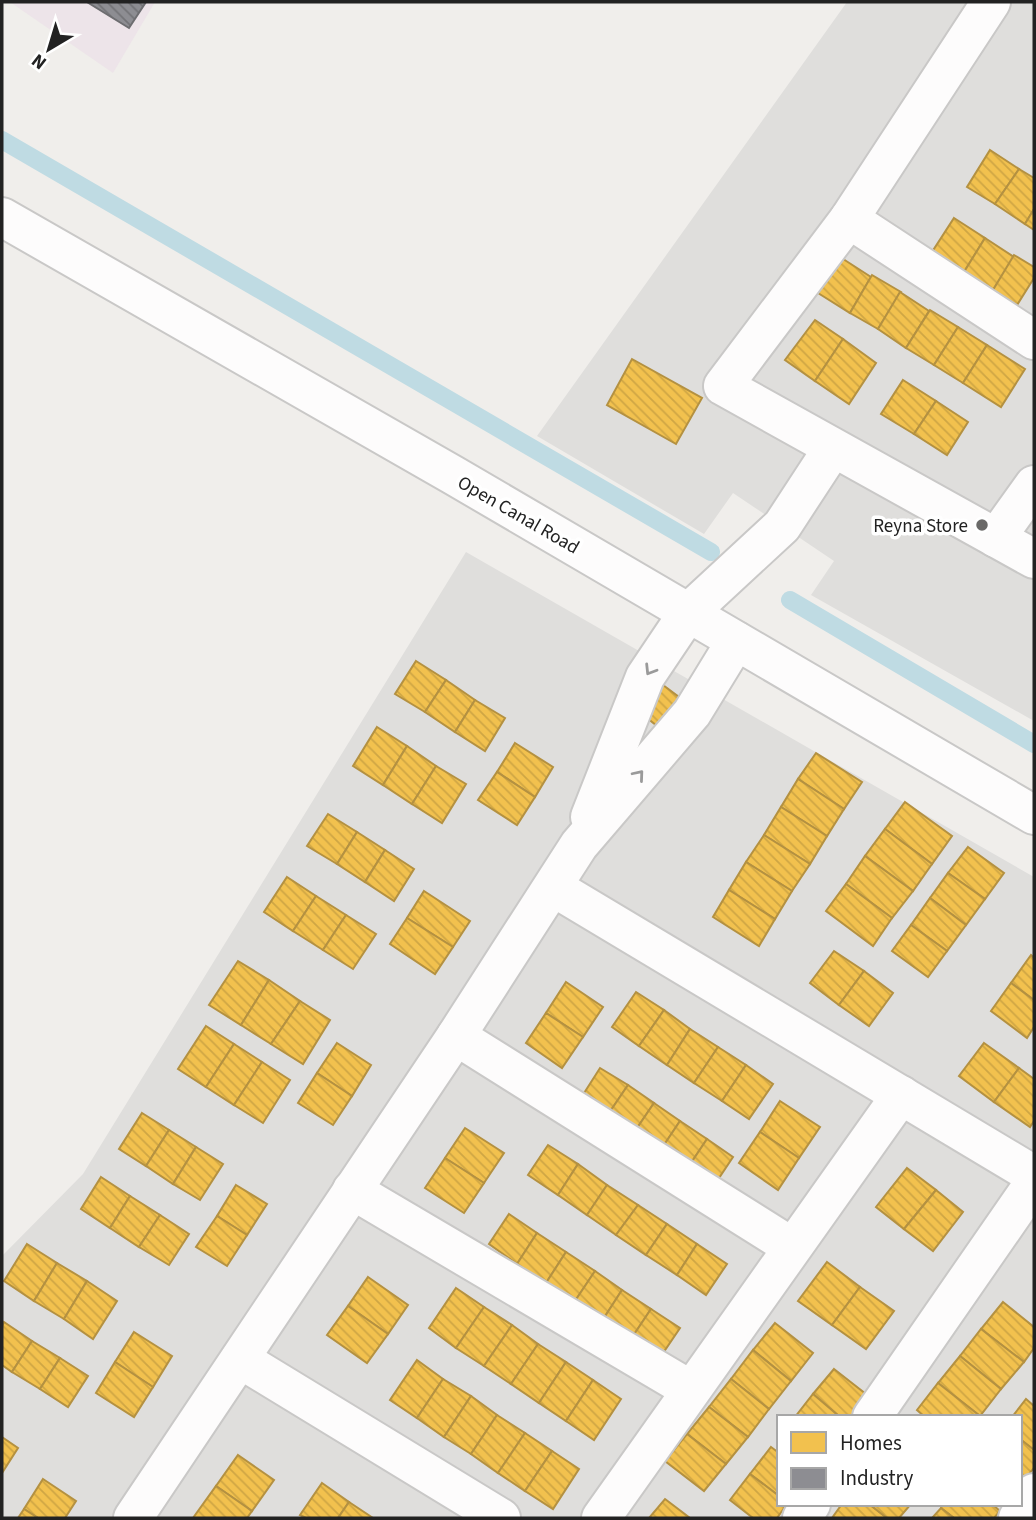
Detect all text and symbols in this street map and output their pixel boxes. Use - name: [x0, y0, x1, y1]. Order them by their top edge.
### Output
- north arrow: [14, 14, 84, 84]
- text: N: [26, 47, 53, 76]
- street label: Open Canal Road: [452, 469, 584, 561]
- place label: Reyna Store: [873, 513, 968, 540]
- marker: Reyna Store: [974, 517, 990, 533]
- one-way arrow: [646, 662, 659, 675]
- one-way arrow: [631, 770, 643, 783]
- legend: [777, 1415, 1022, 1506]
- text: Homes: [840, 1428, 902, 1458]
- text: Industry: [840, 1463, 913, 1493]

